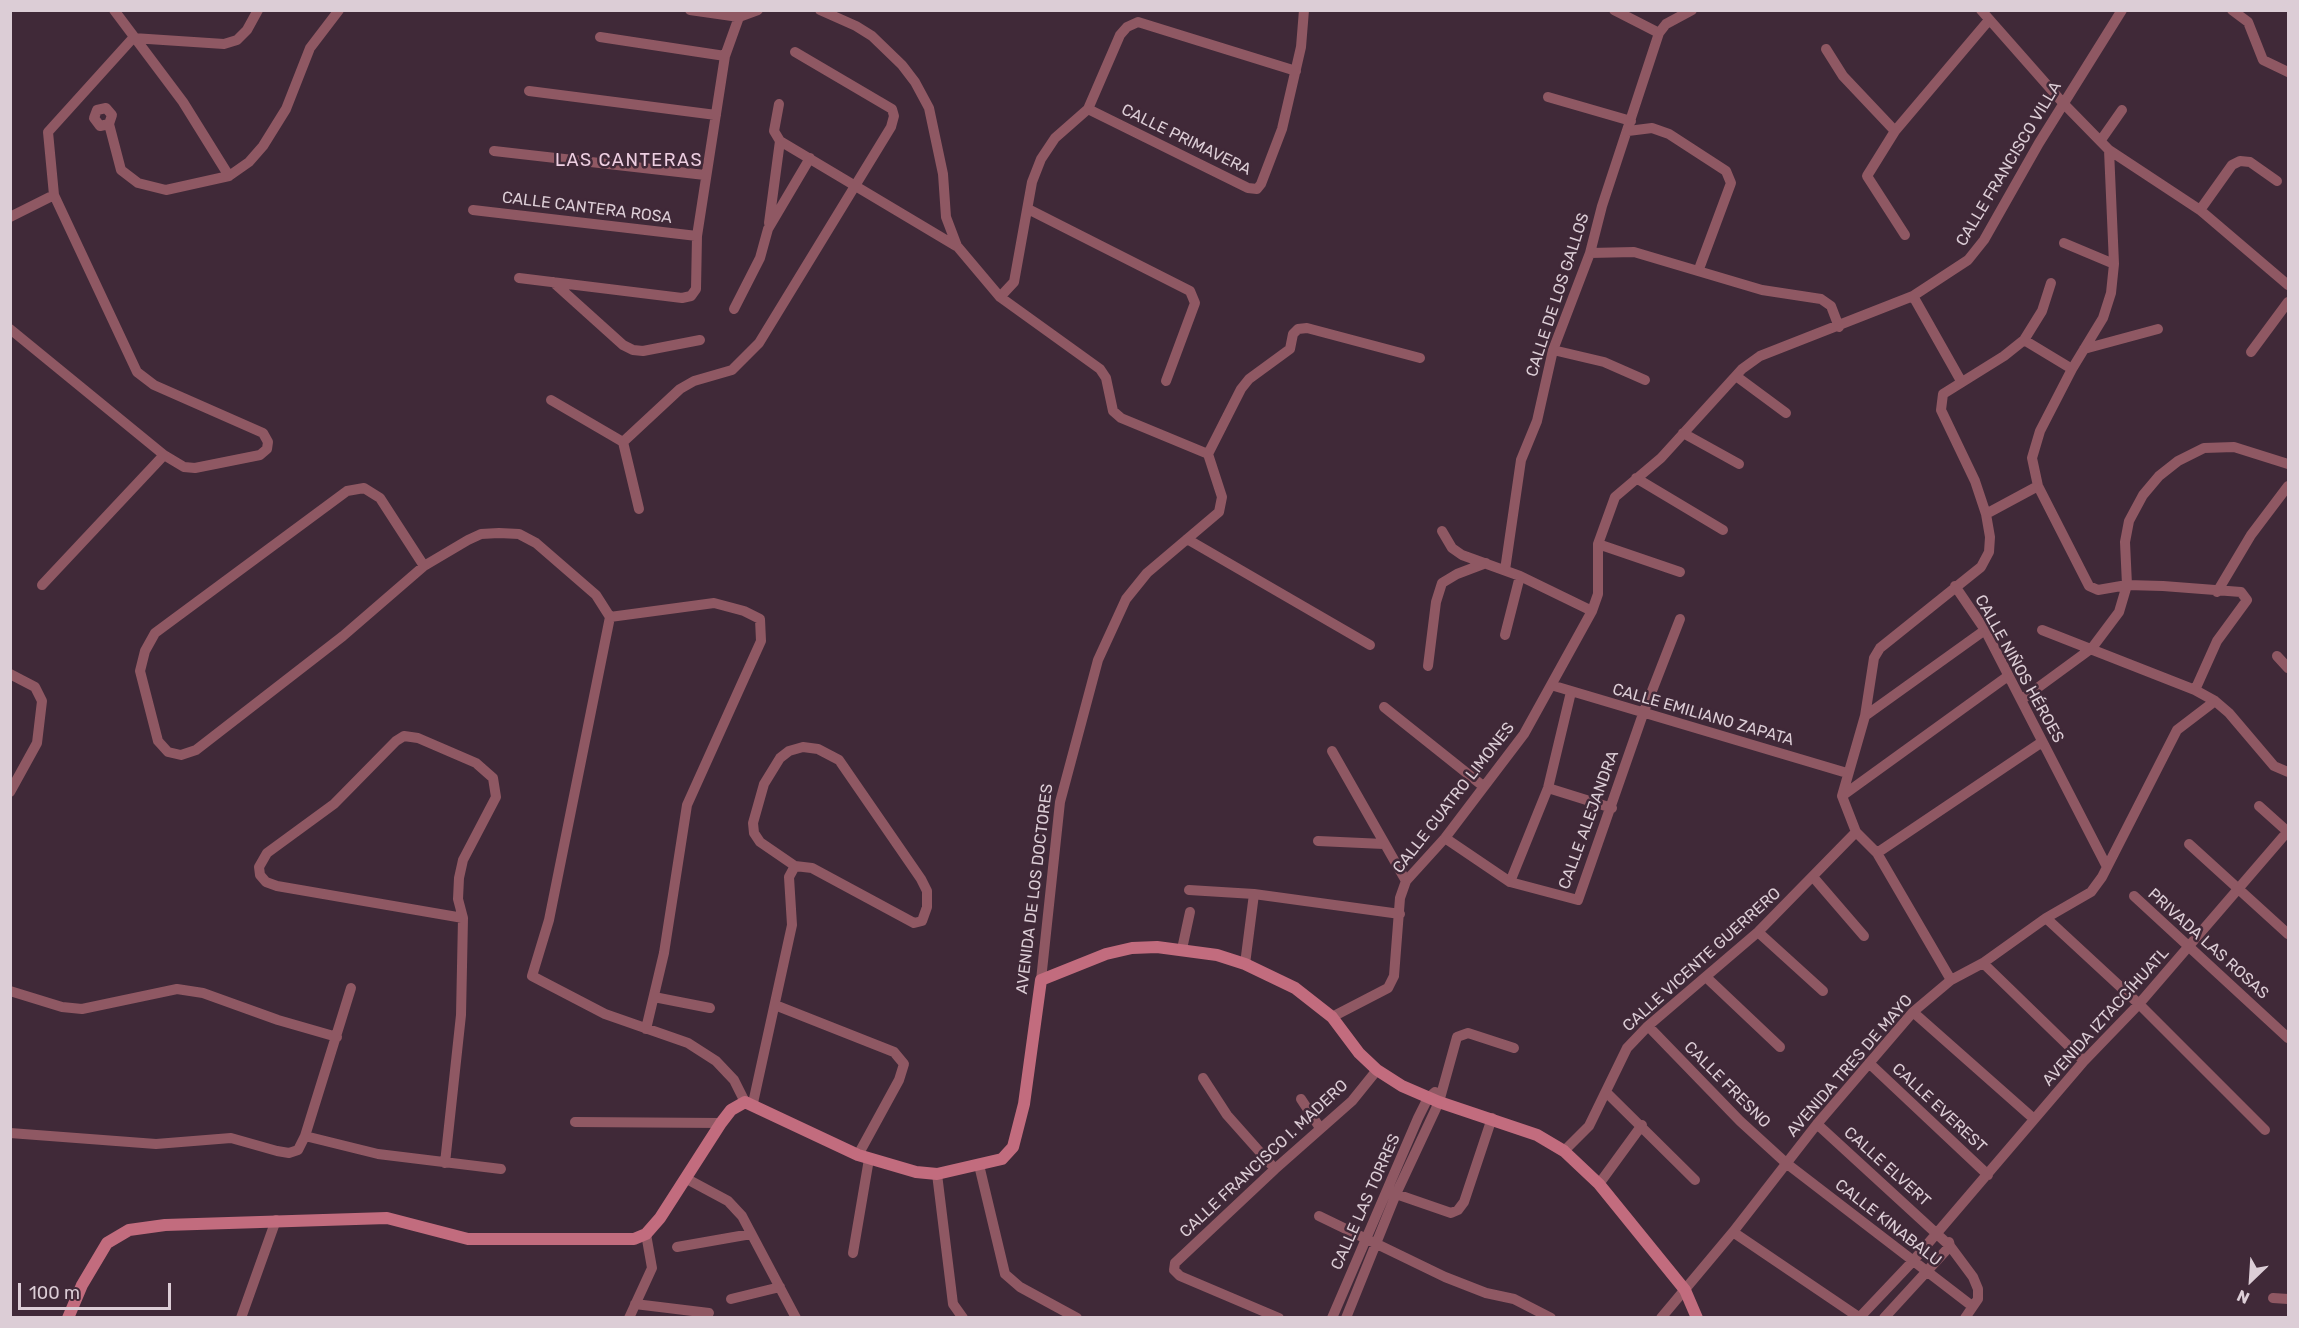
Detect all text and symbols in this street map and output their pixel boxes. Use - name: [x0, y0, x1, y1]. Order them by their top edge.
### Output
- street label: CALLE FRANCISCO VILLA: [1952, 78, 2066, 250]
- street label: CALLE PRIMAVERA: [1118, 100, 1254, 180]
- district label: LAS CANTERAS: [555, 150, 703, 172]
- street label: CALLE CANTERA ROSA: [501, 188, 673, 228]
- street label: CALLE DE LOS GALLOS: [1522, 211, 1594, 379]
- street label: CALLE NIÑOS HÉROES: [1970, 592, 2068, 746]
- street label: CALLE EMILIANO ZAPATA: [1610, 680, 1796, 750]
- street label: CALLE CUATRO LIMONES: [1389, 719, 1519, 877]
- street label: CALLE ALEJANDRA: [1555, 748, 1623, 892]
- street label: AVENIDA DE LOS DOCTORES: [1013, 783, 1057, 995]
- street label: CALLE VICENTE GUERRERO: [1619, 884, 1785, 1036]
- street label: PRIVADA LAS ROSAS: [2144, 885, 2272, 1003]
- street label: AVENIDA IZTACCÍHUATL: [2039, 944, 2173, 1090]
- street label: AVENIDA TRES DE MAYO: [1783, 991, 1917, 1141]
- street label: CALLE FRESNO: [1680, 1038, 1774, 1132]
- street label: CALLE EVEREST: [1888, 1059, 1990, 1157]
- street label: CALLE FRANCISCO I. MADERO: [1176, 1076, 1352, 1242]
- street label: CALLE ELVERT: [1840, 1123, 1934, 1211]
- street label: CALLE LAS TORRES: [1327, 1131, 1405, 1273]
- street label: CALLE KINABALU: [1831, 1175, 1945, 1271]
- north arrow: [2221, 1250, 2281, 1310]
- scale bar: [21, 1271, 174, 1309]
- text: 100 m: [29, 1282, 80, 1304]
- text: N: [2234, 1286, 2252, 1308]

